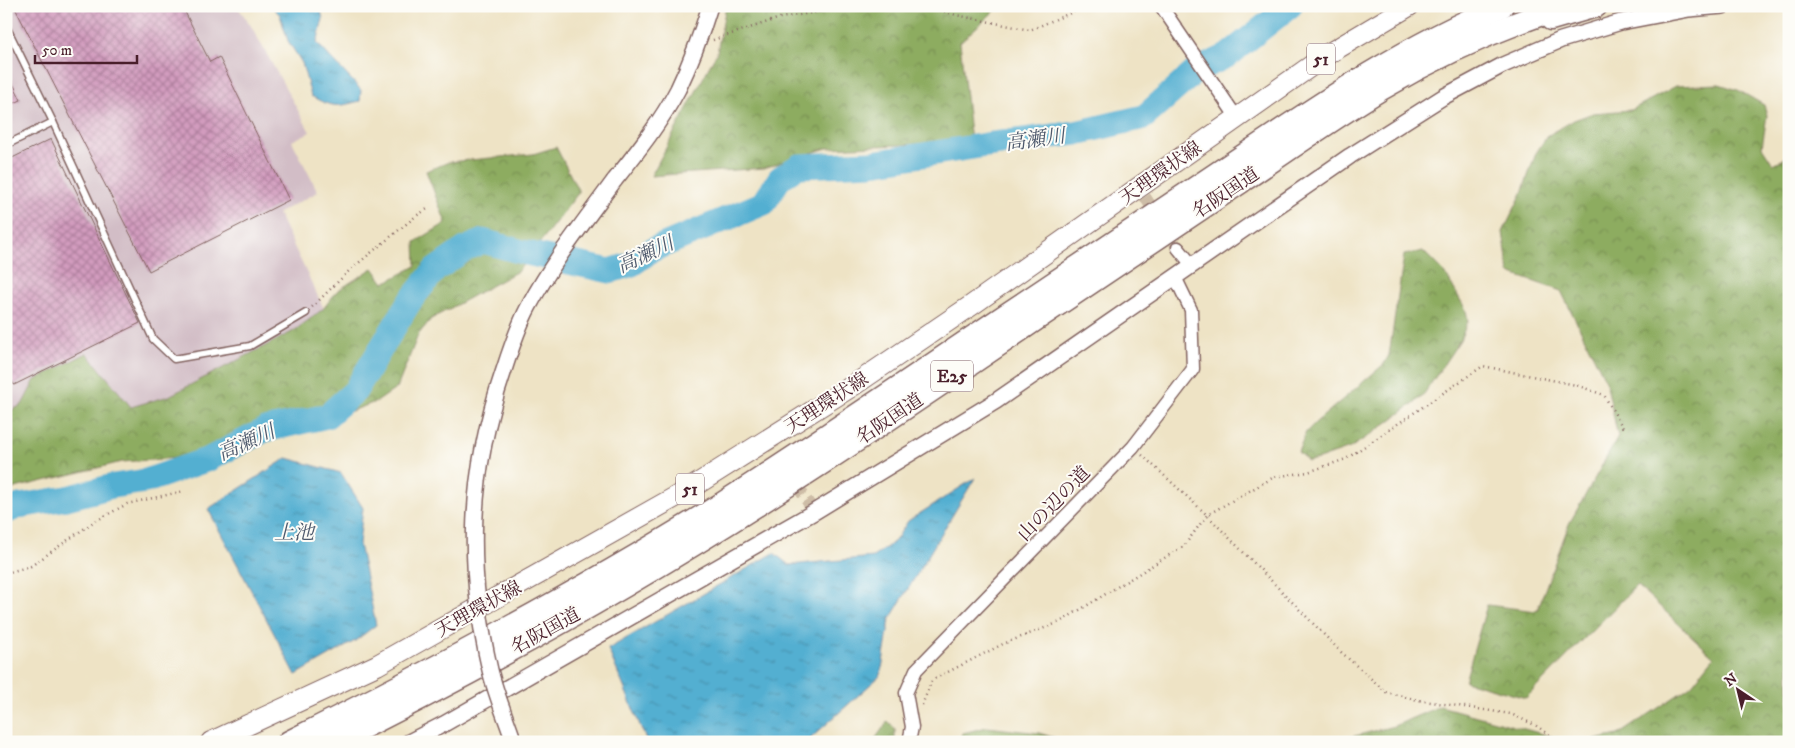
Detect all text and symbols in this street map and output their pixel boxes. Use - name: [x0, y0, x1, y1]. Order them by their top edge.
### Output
- scale bar: [35, 32, 138, 64]
- text: 50 m: [42, 41, 72, 60]
- road number: 51: [1307, 44, 1335, 74]
- water label: 高瀬川: [1004, 124, 1069, 157]
- street label: 天理環状線: [1115, 137, 1206, 210]
- street label: 名阪国道: [1188, 162, 1264, 224]
- water label: 高瀬川: [613, 231, 680, 279]
- road number: E25: [931, 361, 973, 392]
- street label: 天理環状線: [781, 368, 873, 439]
- street label: 名阪国道: [852, 388, 928, 450]
- water label: 高瀬川: [214, 419, 281, 467]
- street label: 山の辺の道: [1013, 462, 1095, 546]
- road number: 51: [676, 474, 704, 504]
- water label: 上池: [274, 521, 316, 546]
- street label: 天理環状線: [432, 576, 526, 642]
- street label: 名阪国道: [507, 603, 585, 660]
- north arrow: [1712, 666, 1762, 716]
- text: N: [1721, 669, 1741, 691]

